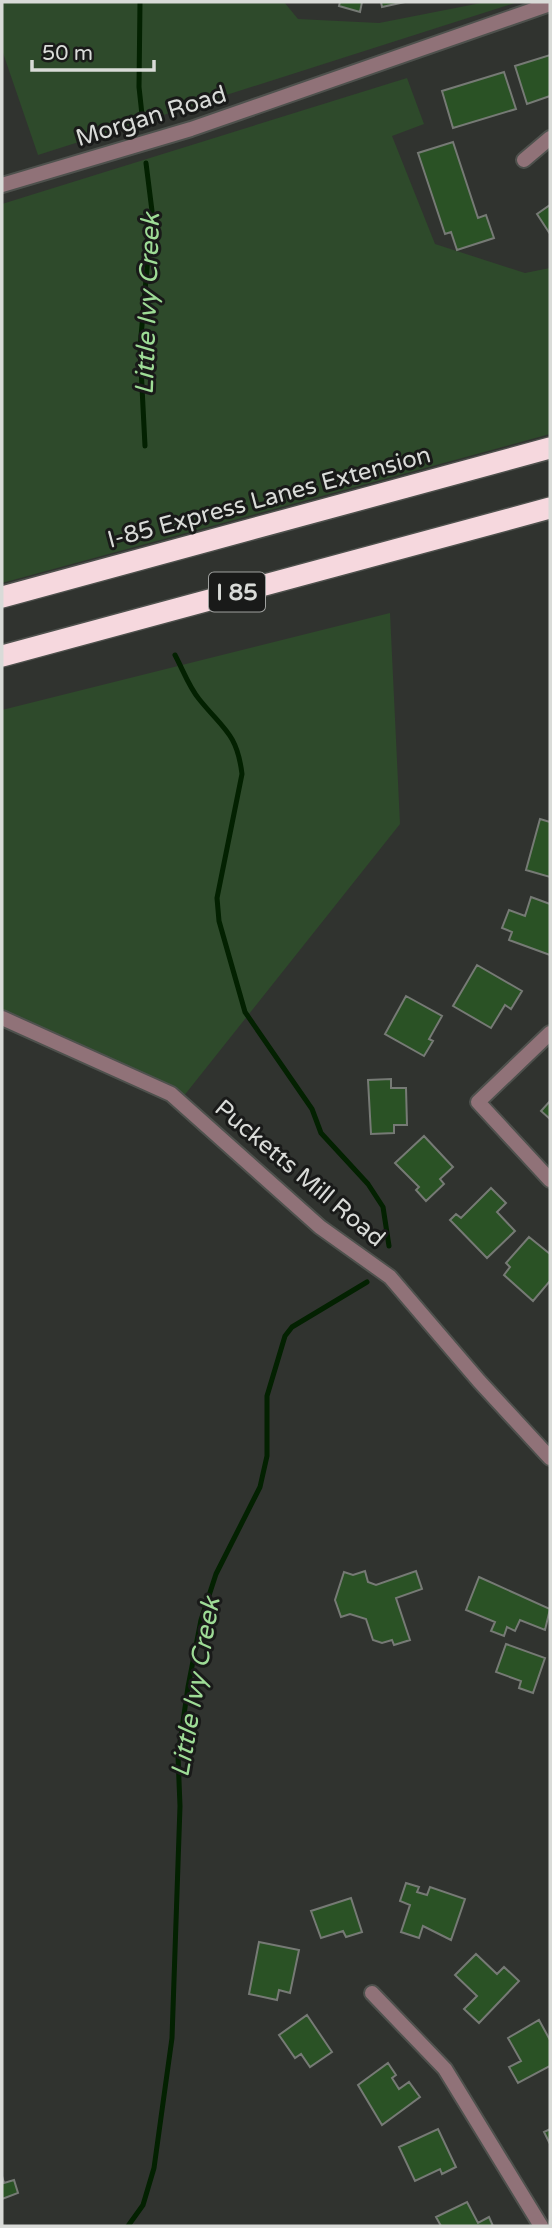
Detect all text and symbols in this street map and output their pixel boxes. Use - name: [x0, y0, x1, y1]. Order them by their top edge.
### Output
- scale bar: [32, 28, 154, 72]
- text: 50 m: [42, 41, 93, 66]
- street label: Morgan Road: [72, 80, 230, 153]
- water label: Little Ivy Creek: [129, 211, 166, 396]
- street label: I-85 Express Lanes Extension: [104, 440, 434, 555]
- road number: I 85: [209, 572, 265, 612]
- street label: Pucketts Mill Road: [209, 1094, 391, 1253]
- water label: Little Ivy Creek: [164, 1593, 227, 1779]

